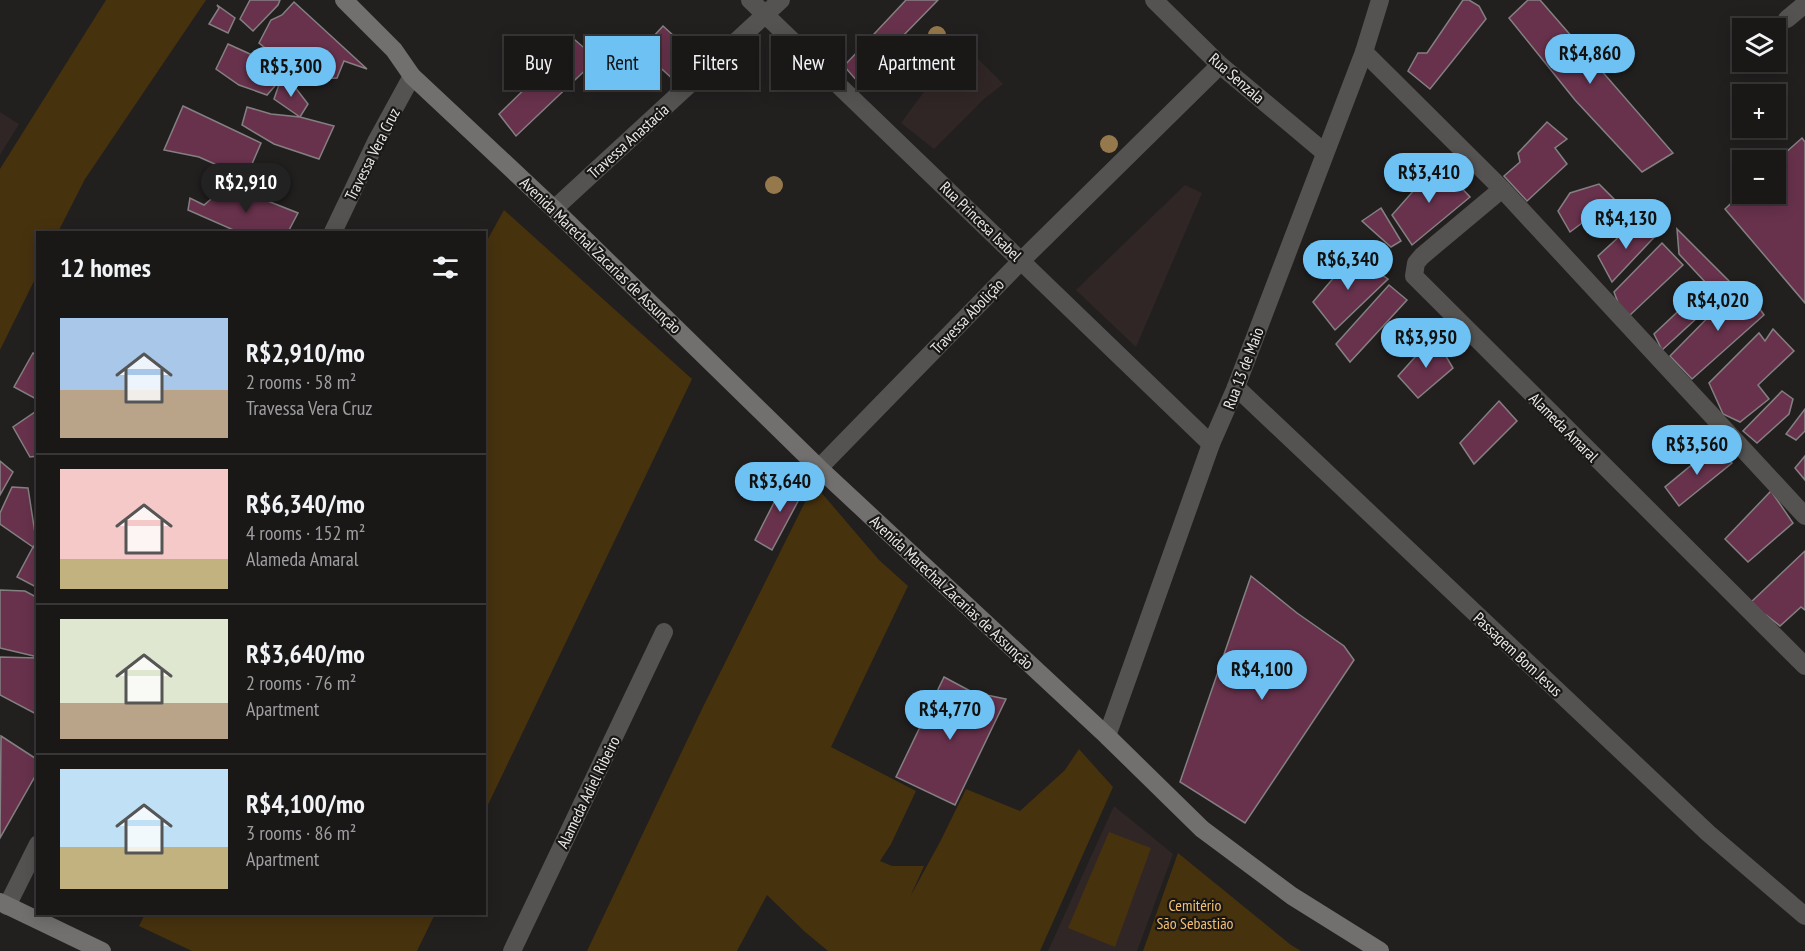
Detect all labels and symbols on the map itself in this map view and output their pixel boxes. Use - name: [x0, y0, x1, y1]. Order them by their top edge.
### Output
- pin: R$4,860: [1535, 34, 1645, 85]
- pin: R$5,300: [236, 47, 346, 98]
- street label: Rua Senzala: [1205, 48, 1269, 108]
- street label: Travessa Anastacia: [583, 99, 673, 183]
- street label: Travessa Vera Cruz: [340, 104, 404, 204]
- pin: R$3,410: [1374, 153, 1484, 204]
- pin: R$2,910: [191, 163, 301, 214]
- street label: Avenida Marechal Zacarias de Assunção: [516, 173, 686, 338]
- street label: Rua Princesa Isabel: [936, 177, 1026, 265]
- pin: R$4,130: [1571, 199, 1681, 250]
- pin: R$6,340: [1293, 240, 1403, 291]
- street label: Travessa Abolição: [926, 274, 1008, 358]
- pin: R$4,020: [1663, 281, 1773, 332]
- pin: R$3,950: [1371, 318, 1481, 369]
- street label: Rua 13 de Maio: [1218, 324, 1268, 412]
- street label: Alameda Amaral: [1525, 388, 1603, 466]
- pin: R$3,560: [1642, 425, 1752, 476]
- pin: R$3,640: [725, 462, 835, 513]
- street label: Avenida Marechal Zacarias de Assunção: [866, 511, 1038, 673]
- street label: Passagem Bom Jesus: [1469, 608, 1567, 700]
- pin: R$4,100: [1207, 650, 1317, 701]
- pin: R$4,770: [895, 690, 1005, 741]
- street label: Alameda Adiel Ribeiro: [552, 733, 624, 851]
- park label: Cemitério São Sebastião: [1157, 895, 1234, 933]

